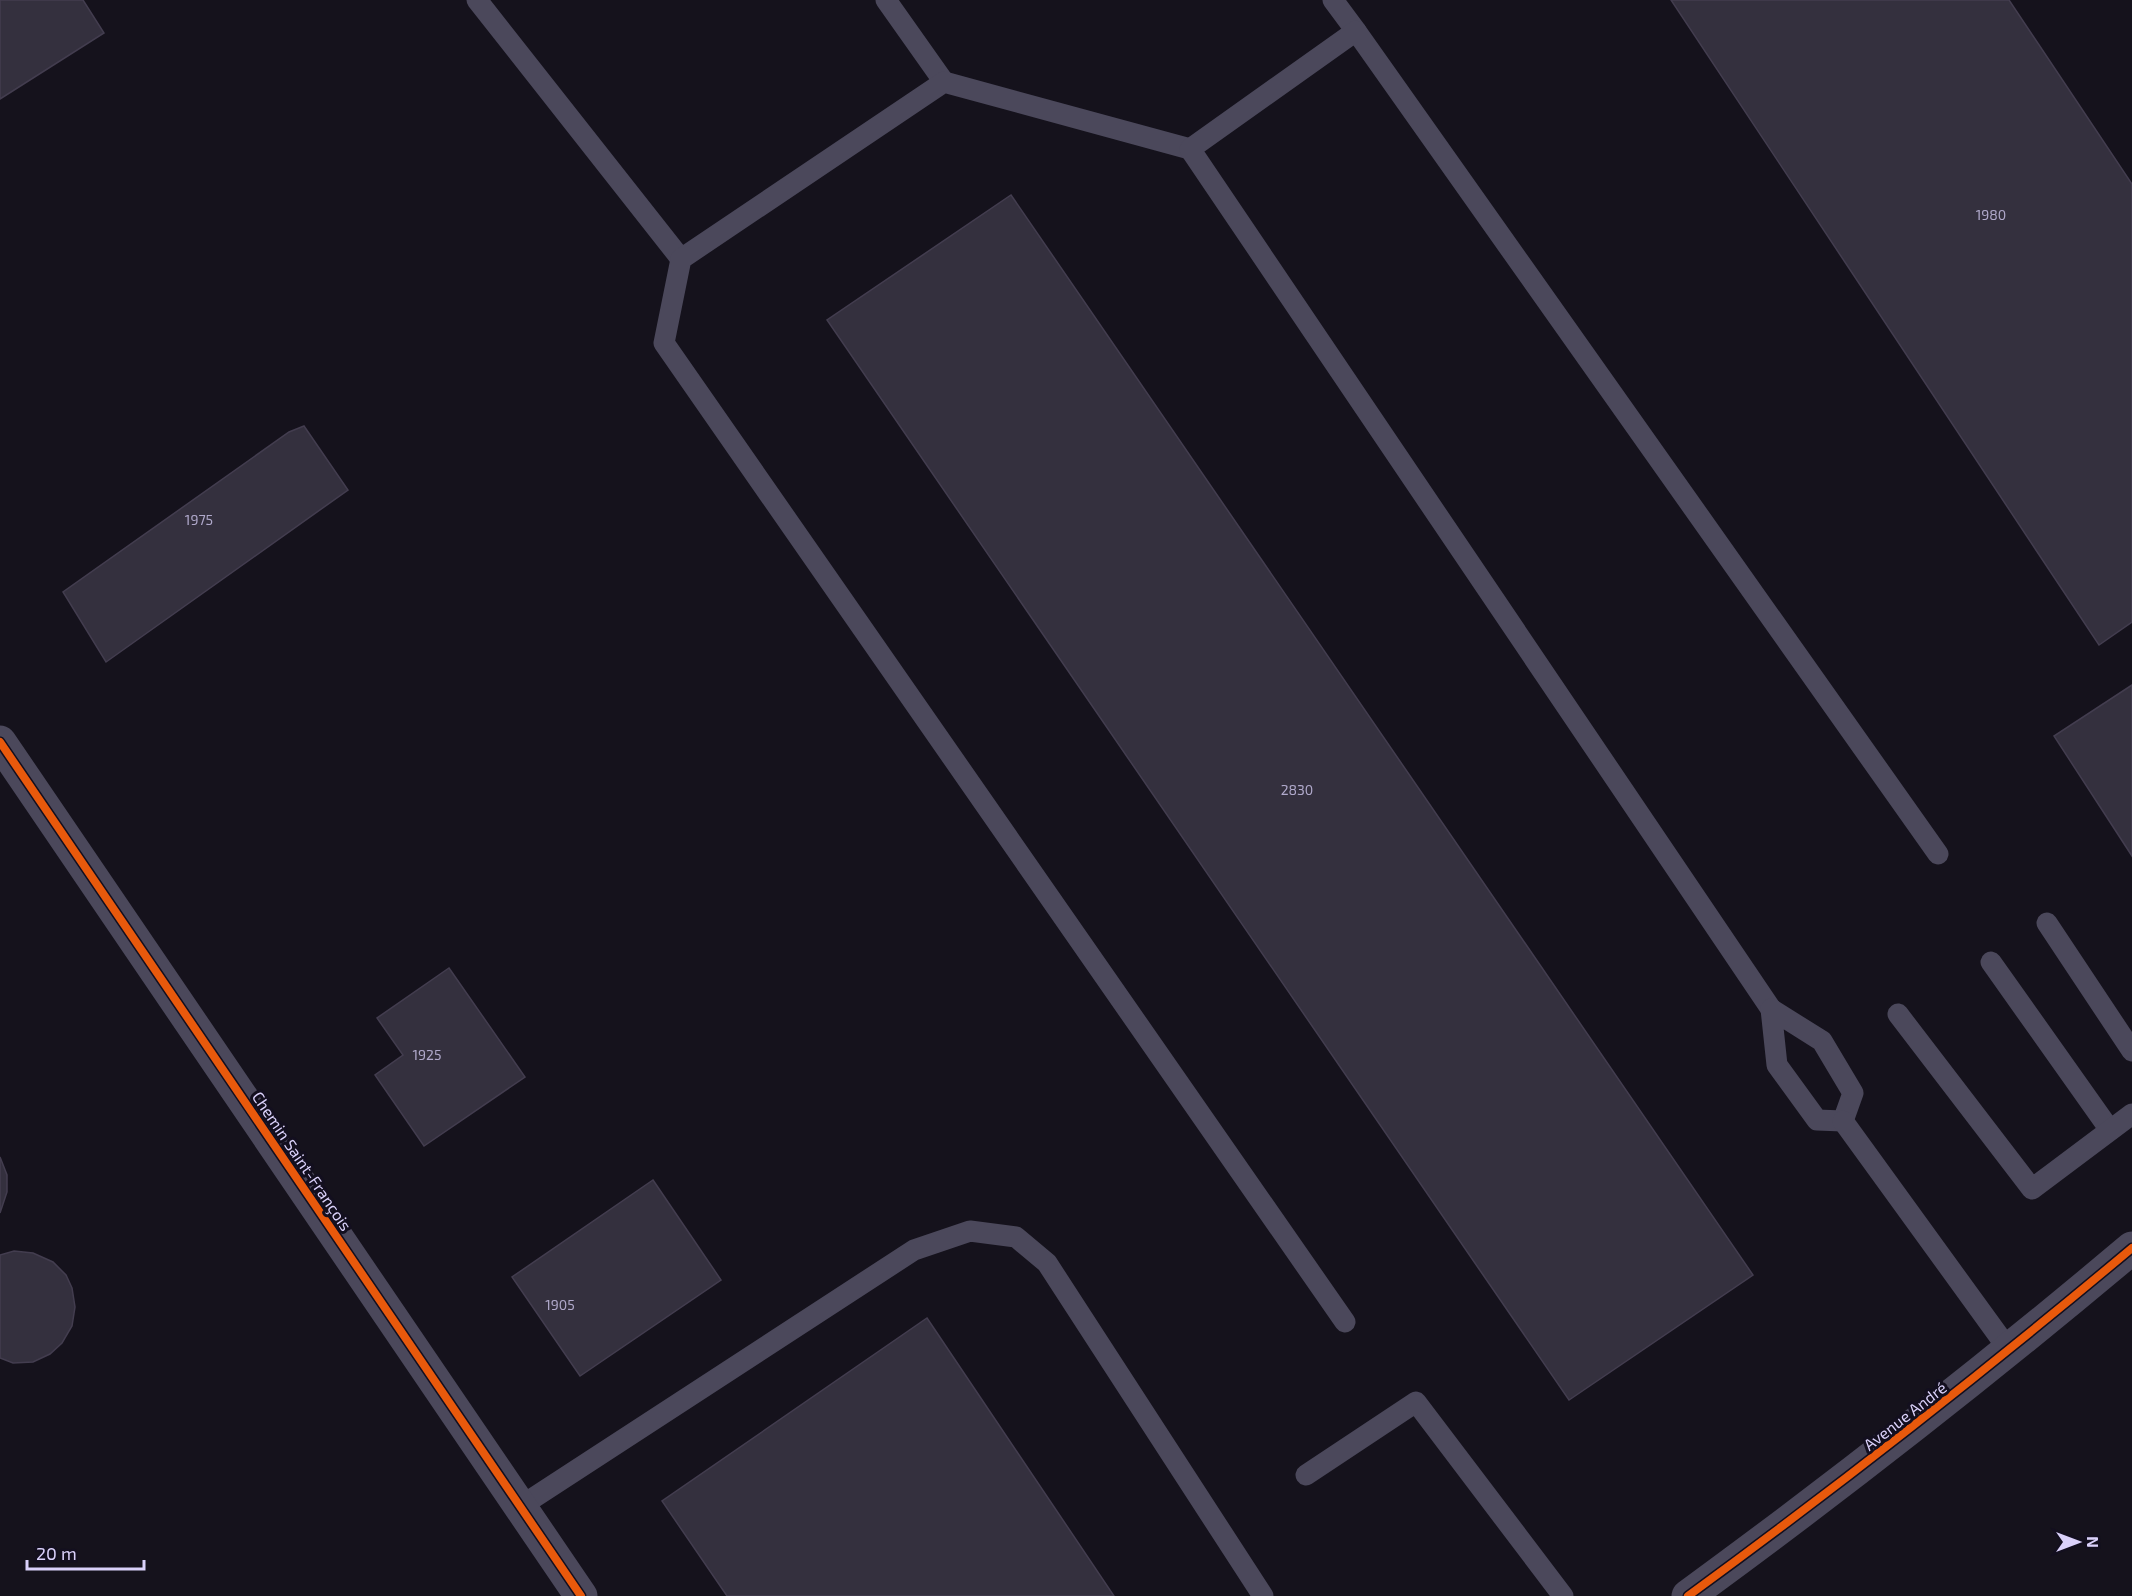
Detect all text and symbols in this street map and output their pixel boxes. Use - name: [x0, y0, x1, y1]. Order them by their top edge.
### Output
- house number: 1980: [1976, 206, 2006, 223]
- house number: 1975: [185, 511, 213, 528]
- house number: 2830: [1281, 781, 1313, 798]
- house number: 1925: [413, 1046, 441, 1063]
- street label: Chemin Saint-François: [248, 1087, 356, 1235]
- house number: 1905: [545, 1296, 575, 1313]
- street label: Avenue André: [1859, 1377, 1950, 1454]
- north arrow: [2048, 1512, 2108, 1572]
- scale bar: [27, 1533, 144, 1571]
- text: N: [2084, 1536, 2103, 1548]
- text: 20 m: [36, 1542, 77, 1564]

